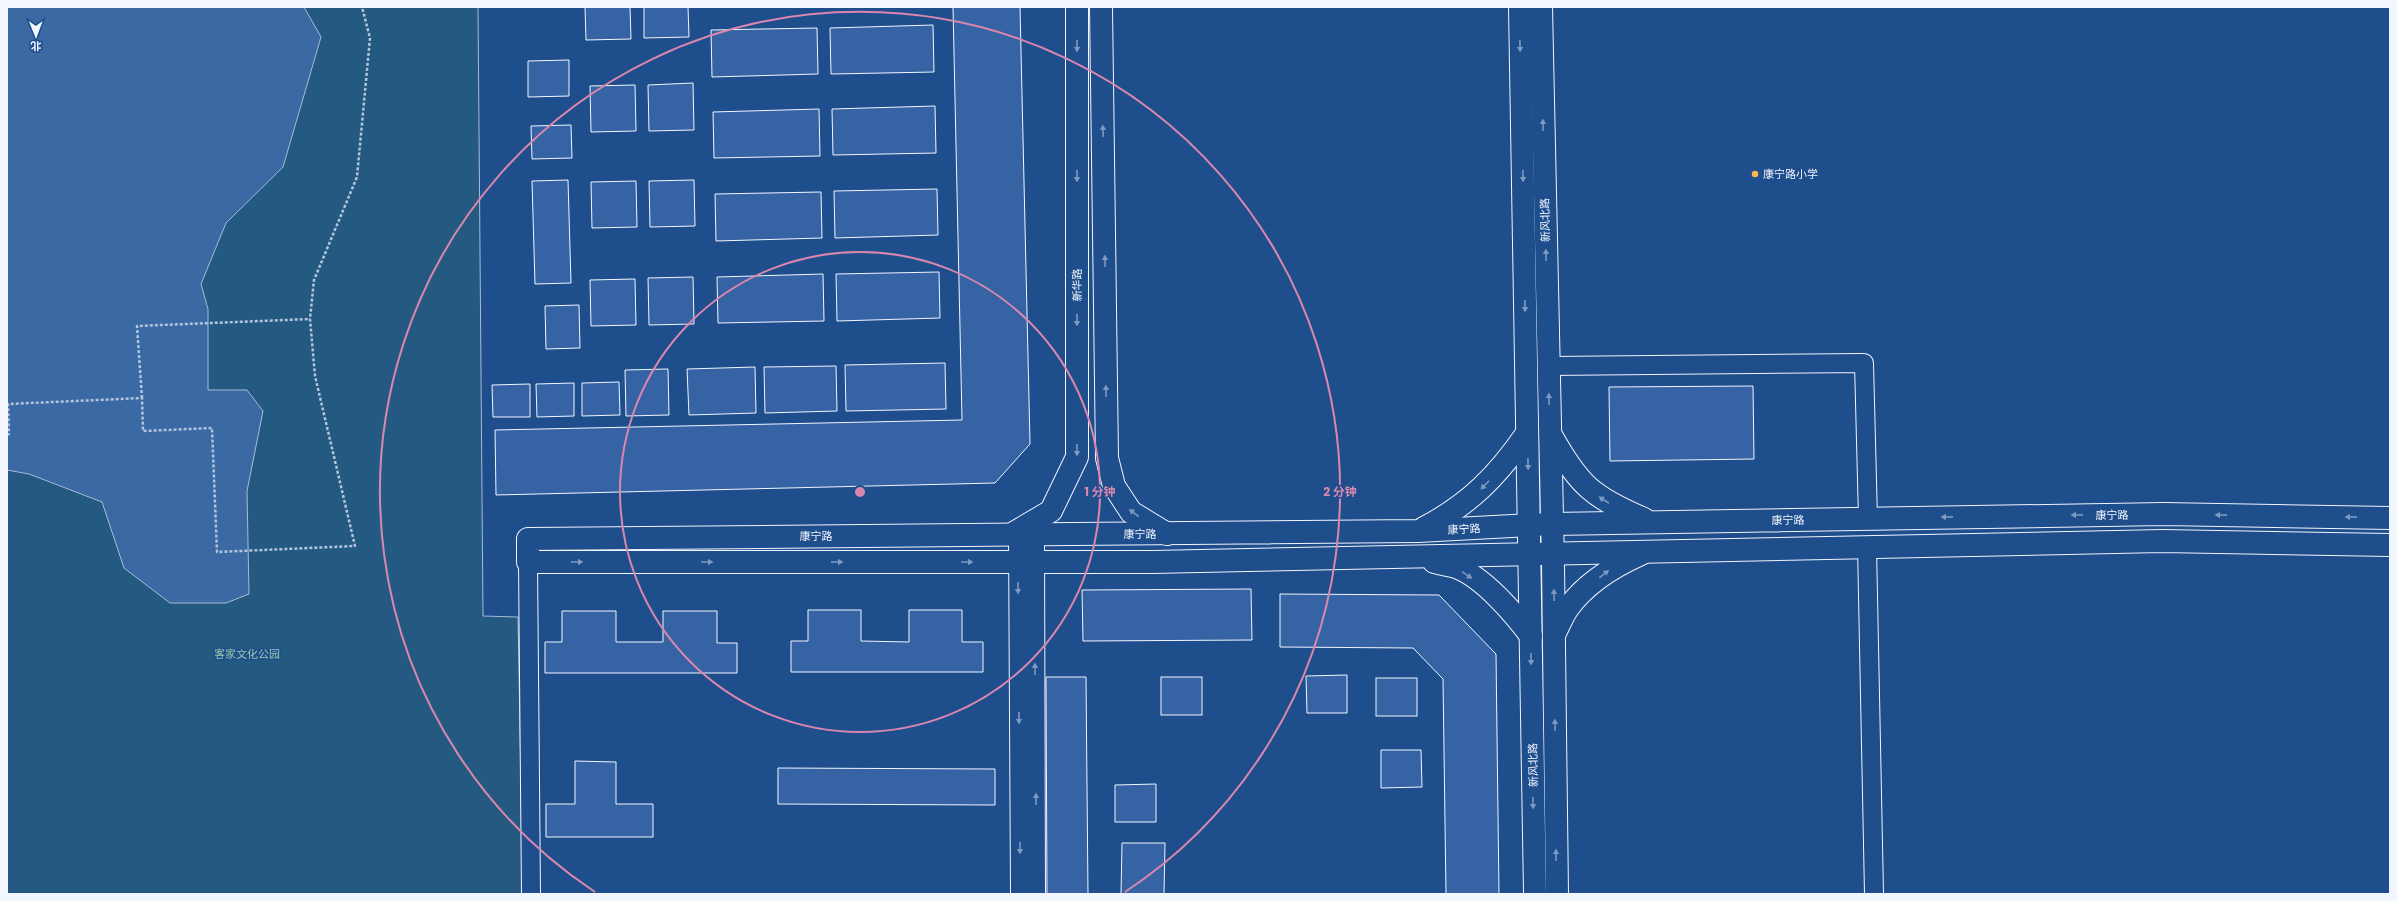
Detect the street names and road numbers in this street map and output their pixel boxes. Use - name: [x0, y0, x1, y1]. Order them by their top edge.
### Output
- street label: 新风北路: [1537, 198, 1553, 242]
- street label: 新华路: [1069, 269, 1085, 302]
- street label: 康宁路: [2095, 507, 2129, 523]
- street label: 康宁路: [1771, 512, 1805, 528]
- street label: 康宁路: [1447, 520, 1481, 538]
- street label: 康宁路: [1124, 526, 1157, 542]
- street label: 康宁路: [800, 528, 833, 544]
- street label: 新风北路: [1525, 743, 1541, 787]

